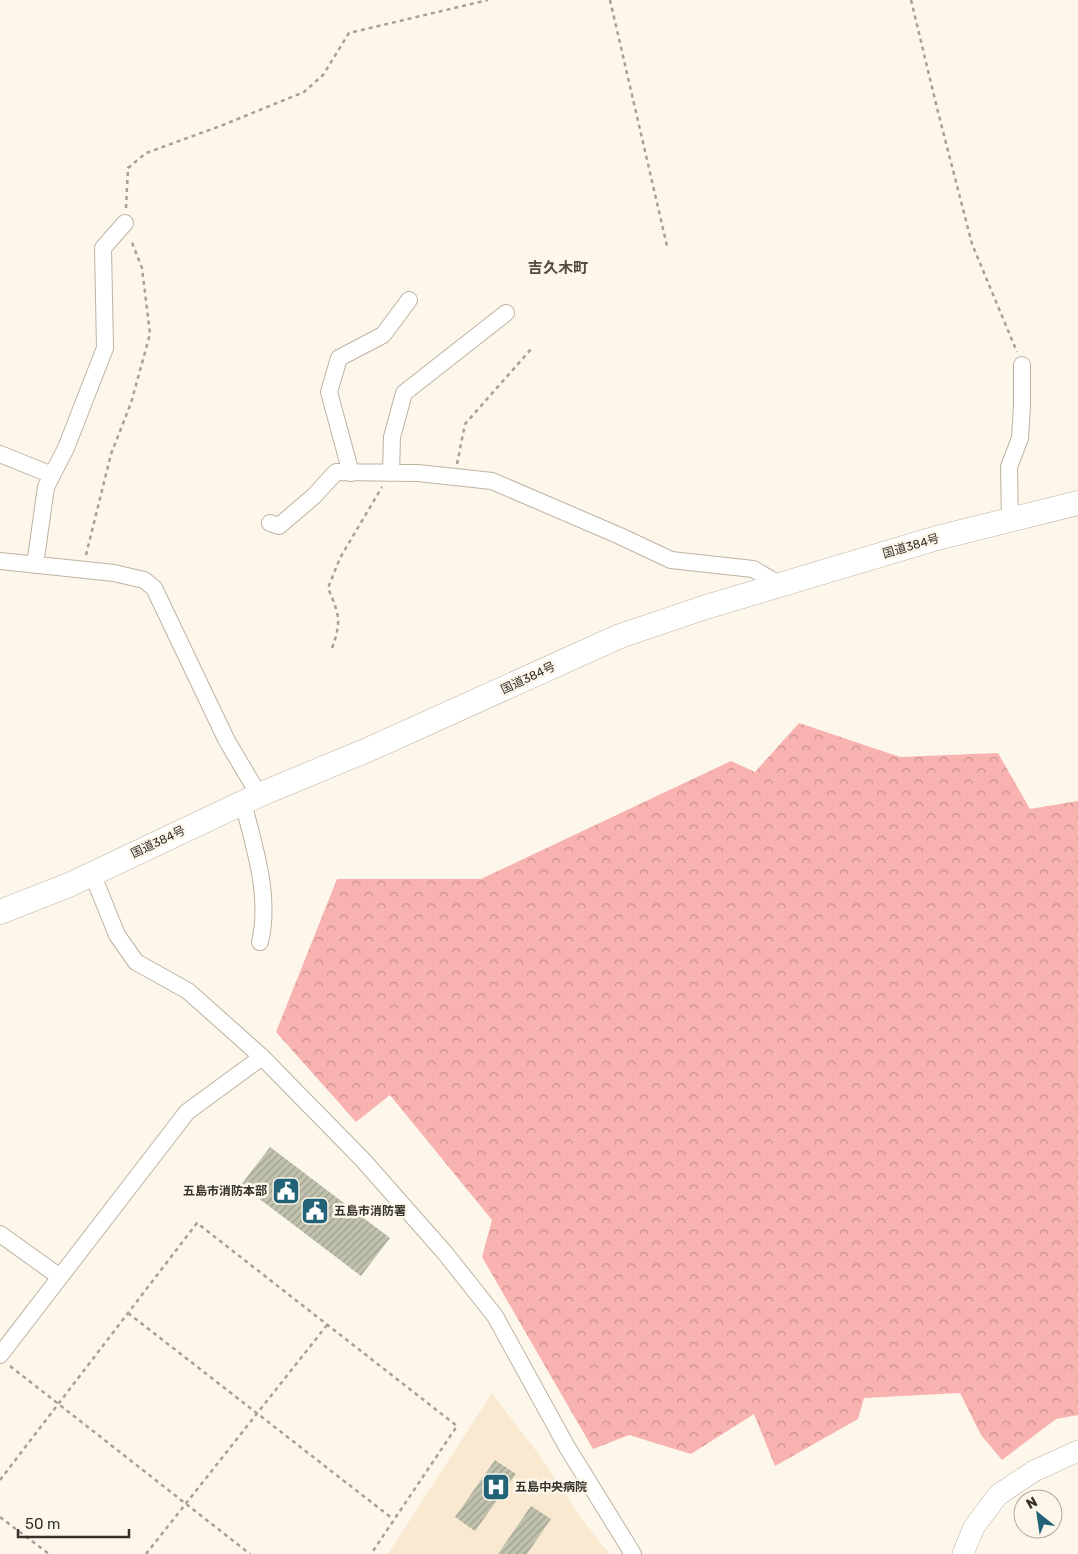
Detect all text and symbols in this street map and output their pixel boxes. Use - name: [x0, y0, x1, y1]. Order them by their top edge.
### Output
- district label: 吉久木町: [528, 259, 588, 277]
- street label: 国道384号: [881, 531, 941, 561]
- street label: 国道384号: [499, 659, 557, 697]
- street label: 国道384号: [129, 823, 187, 861]
- public building icon: 五島市消防本部: [271, 1176, 301, 1206]
- place label: 五島市消防本部: [183, 1184, 267, 1198]
- public building icon: 五島市消防署: [300, 1196, 330, 1226]
- place label: 五島市消防署: [334, 1204, 406, 1218]
- hospital icon: 五島中央病院: [481, 1472, 511, 1502]
- place label: 五島中央病院: [515, 1480, 587, 1494]
- north arrow: [1013, 1489, 1063, 1539]
- text: N: [1023, 1493, 1040, 1513]
- scale bar: [18, 1506, 129, 1538]
- text: 50 m: [25, 1515, 60, 1533]

